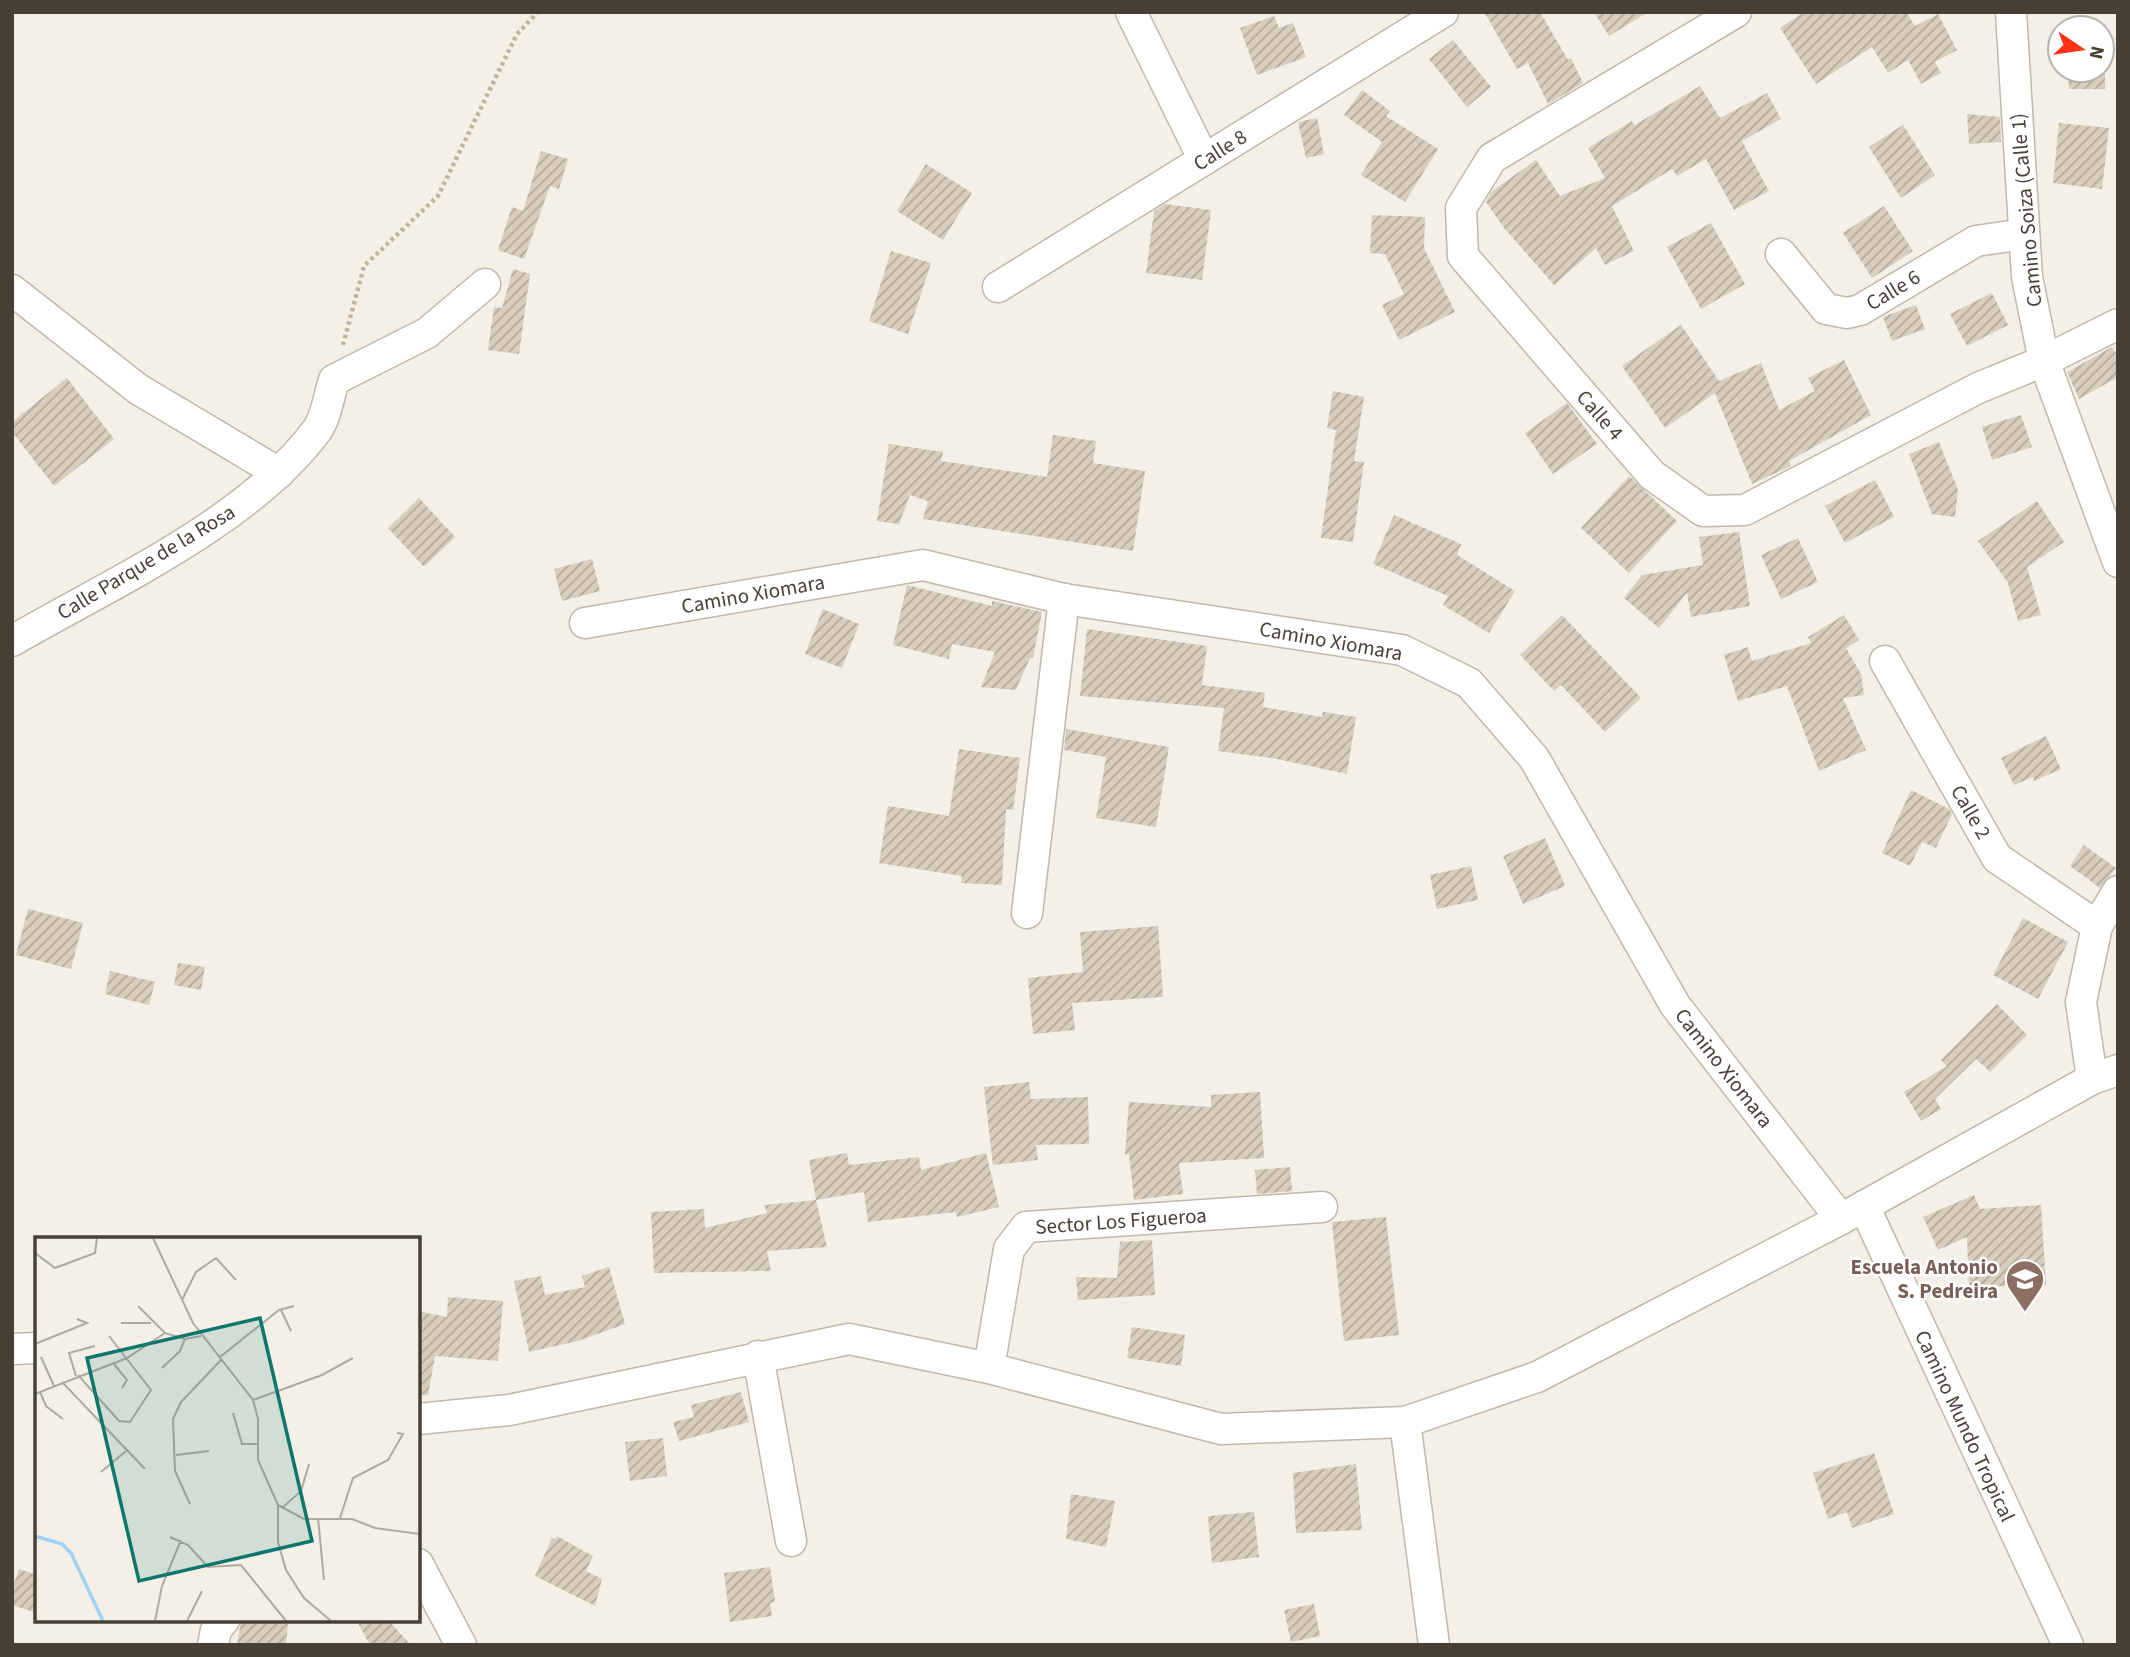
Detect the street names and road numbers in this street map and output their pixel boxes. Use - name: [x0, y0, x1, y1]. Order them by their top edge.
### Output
- street label: Camino Soiza (Calle 1): [2003, 112, 2049, 308]
- street label: Calle 8: [1187, 122, 1253, 178]
- street label: Calle 6: [1860, 262, 1926, 318]
- street label: Calle 4: [1570, 383, 1630, 447]
- street label: Calle Parque de la Rosa: [51, 497, 241, 627]
- street label: Camino Xiomara: [679, 567, 827, 621]
- street label: Camino Xiomara: [1257, 614, 1405, 668]
- street label: Calle 2: [1943, 779, 1999, 845]
- street label: Camino Xiomara: [1668, 1002, 1780, 1134]
- street label: Sector Los Figueroa: [1034, 1200, 1208, 1242]
- street label: Camino Mundo Tropical: [1907, 1325, 2023, 1527]

